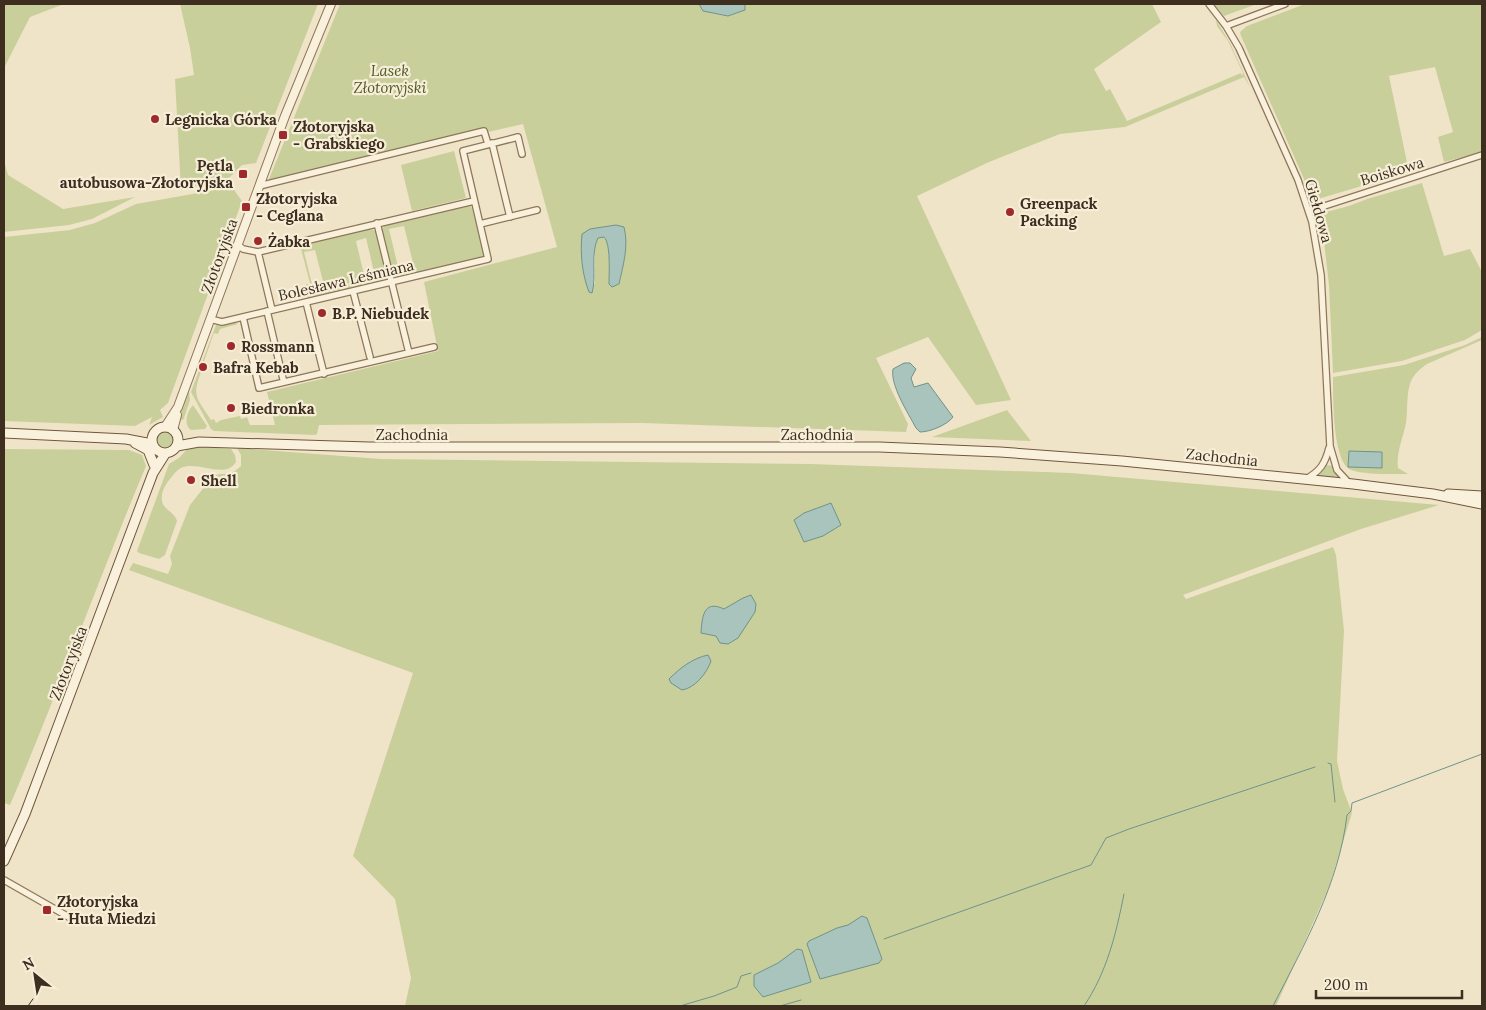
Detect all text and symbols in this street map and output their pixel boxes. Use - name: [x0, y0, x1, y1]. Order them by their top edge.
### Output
- park label: Lasek Złotoryjski: [354, 61, 427, 97]
- place label: Legnicka Górka: [165, 110, 277, 129]
- marker: Legnicka Górka: [149, 113, 161, 125]
- place label: Złotoryjska - Grabskiego: [293, 117, 385, 153]
- marker: Złotoryjska - Grabskiego: [277, 129, 289, 141]
- street label: Boiskowa: [1358, 152, 1426, 190]
- place label: Pętla autobusowa-Złotoryjska: [60, 156, 233, 192]
- marker: Pętla autobusowa-Złotoryjska: [237, 168, 249, 180]
- street label: Giełdowa: [1301, 177, 1337, 245]
- place label: Złotoryjska - Ceglana: [256, 189, 338, 225]
- place label: Greenpack Packing: [1020, 194, 1098, 230]
- marker: Złotoryjska - Ceglana: [240, 201, 252, 213]
- marker: Greenpack Packing: [1004, 206, 1016, 218]
- street label: Złotoryjska: [197, 216, 241, 296]
- place label: Żabka: [268, 232, 310, 251]
- marker: Żabka: [252, 235, 264, 247]
- street label: Bolesława Leśmiana: [276, 255, 416, 305]
- place label: B.P. Niebudek: [332, 304, 429, 323]
- marker: B.P. Niebudek: [316, 307, 328, 319]
- place label: Rossmann: [241, 337, 315, 356]
- marker: Rossmann: [225, 340, 237, 352]
- place label: Bafra Kebab: [213, 358, 299, 377]
- marker: Bafra Kebab: [197, 361, 209, 373]
- place label: Biedronka: [241, 399, 315, 418]
- marker: Biedronka: [225, 402, 237, 414]
- street label: Zachodnia: [376, 425, 449, 444]
- street label: Zachodnia: [781, 425, 854, 444]
- street label: Zachodnia: [1185, 444, 1259, 470]
- place label: Shell: [201, 471, 237, 490]
- marker: Shell: [185, 474, 197, 486]
- street label: Złotoryjska: [45, 623, 91, 703]
- place label: Złotoryjska - Huta Miedzi: [57, 892, 156, 928]
- marker: Złotoryjska - Huta Miedzi: [41, 904, 53, 916]
- north arrow: [10, 950, 60, 1000]
- text: N: [19, 953, 38, 974]
- scale bar: [1316, 968, 1462, 1000]
- text: 200 m: [1324, 975, 1368, 994]

